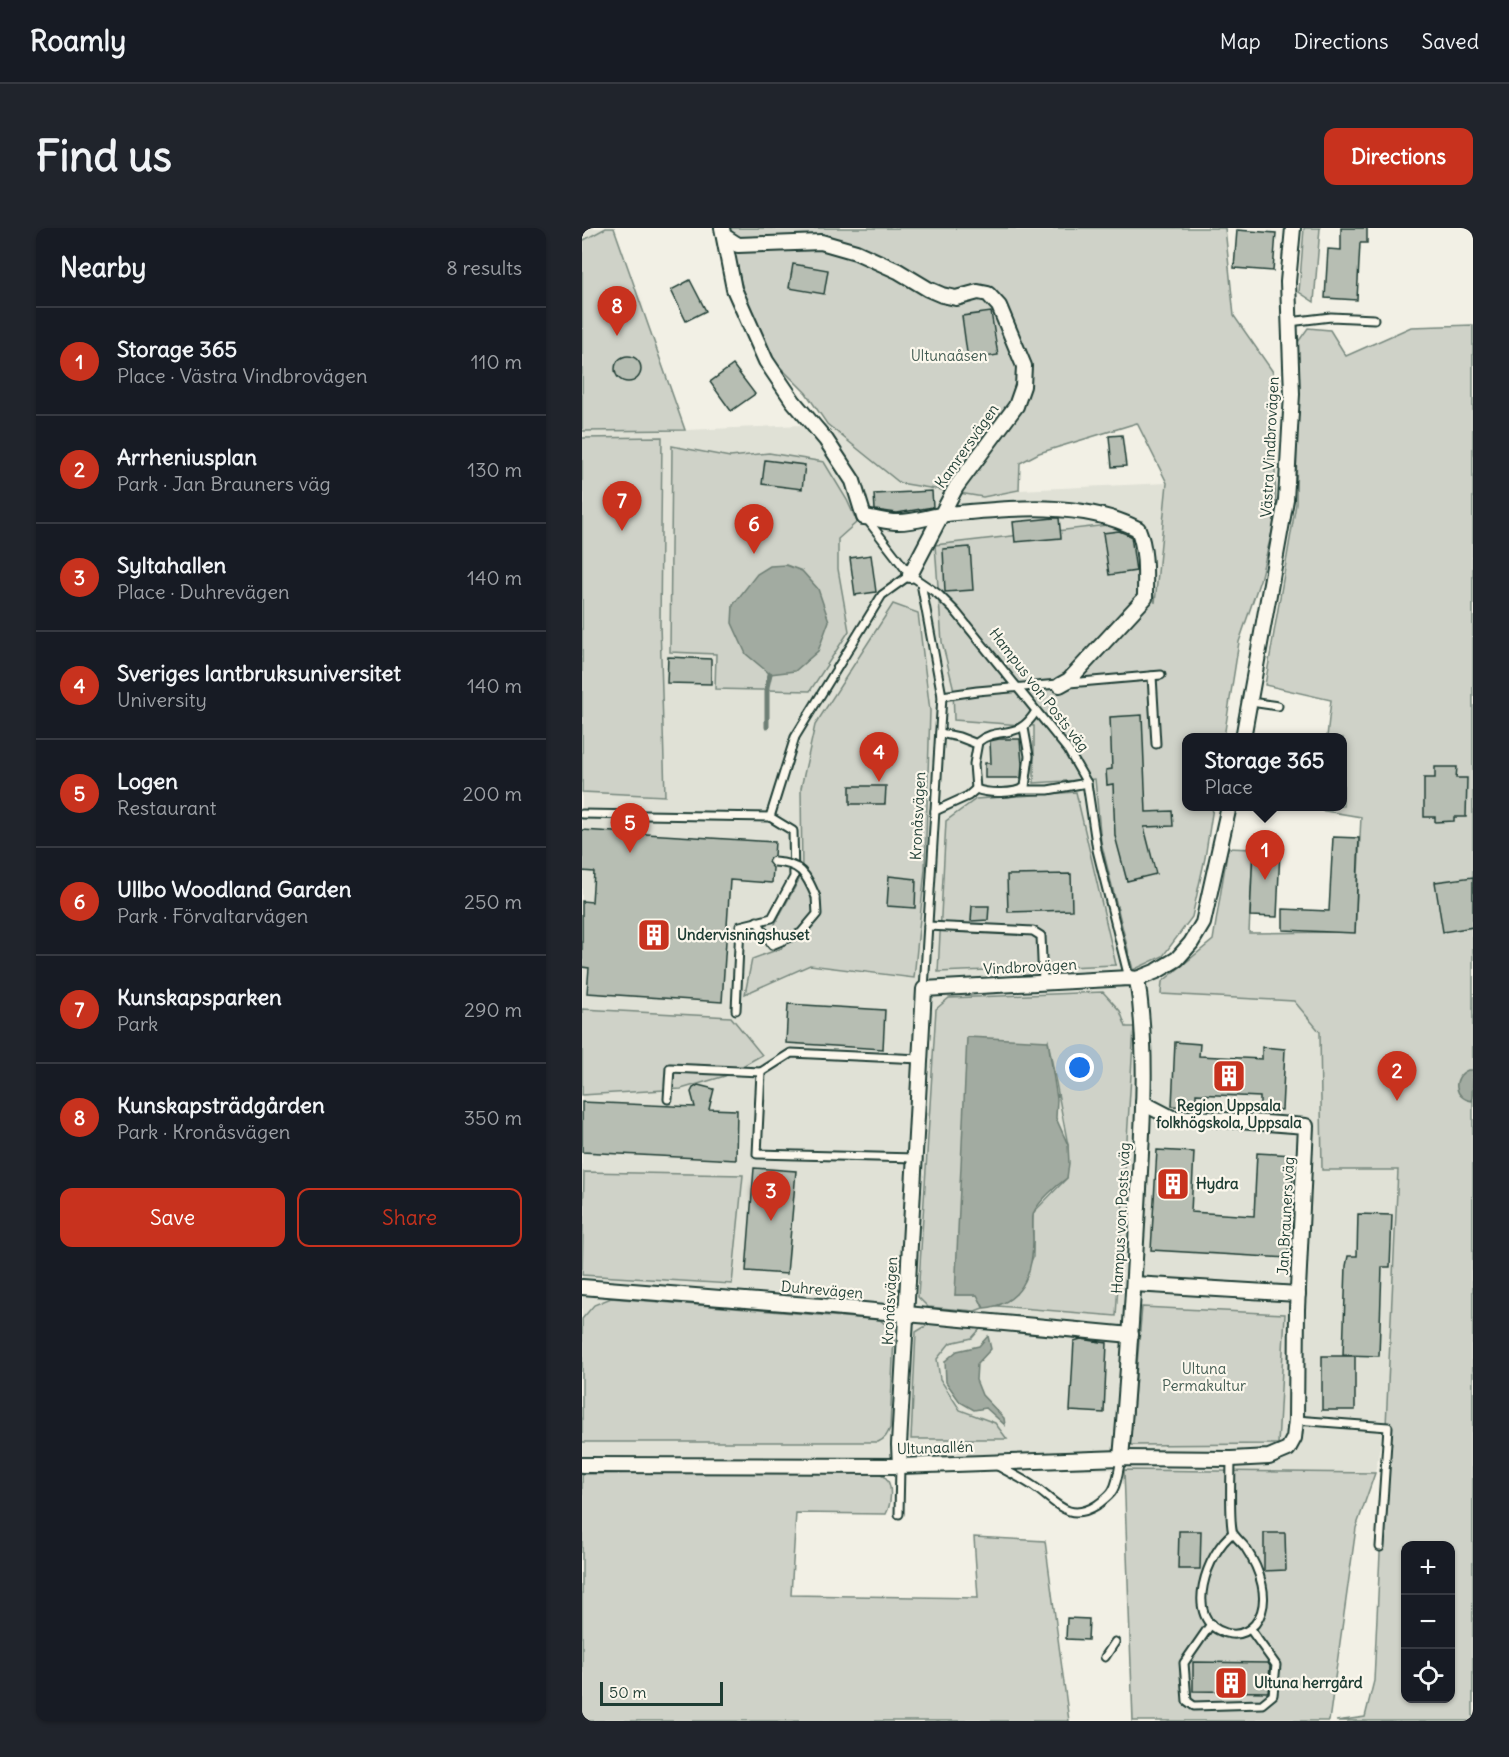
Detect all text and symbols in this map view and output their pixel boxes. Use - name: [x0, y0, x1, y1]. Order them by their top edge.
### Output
- text: Roamly: [30, 23, 126, 59]
- text: Map: [1220, 28, 1261, 55]
- text: Directions: [1294, 28, 1388, 55]
- text: Saved: [1421, 28, 1479, 55]
- button: Directions: [1324, 128, 1473, 185]
- text: Find us: [36, 130, 172, 182]
- text: Nearby: [60, 251, 146, 284]
- text: 8 results: [446, 255, 522, 280]
- pin: 8: [597, 286, 636, 336]
- text: Storage 365: [117, 335, 237, 363]
- park label: Ultunaåsen: [911, 346, 988, 365]
- text: 1: [76, 349, 83, 374]
- text: 110 m: [471, 349, 522, 374]
- text: Place · Västra Vindbrovägen: [117, 363, 367, 388]
- street label: Västra Vindbrovägen: [1256, 376, 1283, 518]
- street label: Kamrersvägen: [931, 400, 1003, 491]
- text: Arrheniusplan: [117, 443, 257, 471]
- text: 2: [74, 457, 85, 482]
- text: 130 m: [467, 457, 522, 482]
- text: Park · Jan Brauners väg: [117, 471, 331, 496]
- pin: 7: [602, 482, 642, 531]
- pin: 6: [734, 504, 774, 554]
- text: Syltahallen: [117, 551, 226, 579]
- text: 3: [74, 565, 85, 590]
- text: 140 m: [467, 565, 522, 590]
- text: Place · Duhrevägen: [117, 579, 290, 604]
- street label: Hampus von Posts väg: [985, 624, 1094, 755]
- text: Sveriges lantbruksuniversitet: [117, 659, 401, 687]
- text: 4: [74, 673, 85, 698]
- text: 140 m: [467, 673, 522, 698]
- text: University: [117, 687, 207, 712]
- pin: 4: [860, 732, 898, 782]
- popup: [1182, 733, 1347, 811]
- text: Storage 365: [1204, 746, 1325, 774]
- text: Logen: [117, 767, 178, 795]
- street label: Kronåsvägen: [906, 771, 929, 861]
- text: Place: [1204, 774, 1253, 799]
- text: 5: [74, 781, 85, 806]
- text: 200 m: [462, 781, 522, 806]
- text: Restaurant: [117, 795, 216, 820]
- pin: 5: [610, 804, 650, 853]
- pin: 1: [1246, 830, 1284, 880]
- text: Ullbo Woodland Garden: [117, 875, 351, 903]
- text: 6: [74, 889, 85, 914]
- text: 250 m: [464, 889, 522, 914]
- text: Park · Förvaltarvägen: [117, 903, 308, 928]
- building icon: Undervisningshuset: [636, 917, 672, 953]
- place label: Undervisningshuset: [677, 925, 810, 945]
- street label: Vindbrovägen: [983, 955, 1078, 978]
- text: Kunskapsparken: [117, 983, 282, 1011]
- text: 7: [75, 997, 84, 1022]
- text: 290 m: [464, 997, 522, 1022]
- text: Park: [117, 1011, 158, 1036]
- pin: 2: [1378, 1052, 1416, 1101]
- your location: [1065, 1053, 1094, 1082]
- building icon: Region Uppsala folkhögskola, Uppsala: [1211, 1058, 1247, 1094]
- text: Kunskapsträdgården: [117, 1091, 325, 1119]
- place label: Region Uppsala folkhögskola, Uppsala: [1156, 1096, 1302, 1133]
- text: 8: [74, 1105, 85, 1130]
- text: 350 m: [464, 1105, 522, 1130]
- text: Park · Kronåsvägen: [117, 1119, 290, 1144]
- street label: Hampus von Posts väg: [1107, 1142, 1134, 1294]
- street label: Jan Brauners väg: [1273, 1156, 1298, 1276]
- building icon: Hydra: [1155, 1166, 1191, 1202]
- pin: 3: [752, 1172, 790, 1221]
- place label: Hydra: [1196, 1174, 1239, 1194]
- button: Save: [60, 1188, 285, 1247]
- button: Share: [297, 1188, 522, 1247]
- street label: Kronåsvägen: [878, 1256, 901, 1346]
- street label: Duhrevägen: [780, 1276, 864, 1303]
- park label: Ultuna Permakultur: [1162, 1359, 1246, 1395]
- street label: Ultunaallén: [896, 1437, 974, 1458]
- map controls: [1401, 1541, 1455, 1703]
- button: +: [1401, 1541, 1455, 1595]
- button: −: [1401, 1595, 1455, 1649]
- button: locate: [1401, 1649, 1455, 1703]
- building icon: Ultuna herrgård: [1213, 1665, 1249, 1701]
- place label: Ultuna herrgård: [1254, 1673, 1363, 1693]
- scale bar: [600, 1679, 723, 1706]
- text: 50 m: [609, 1682, 647, 1702]

